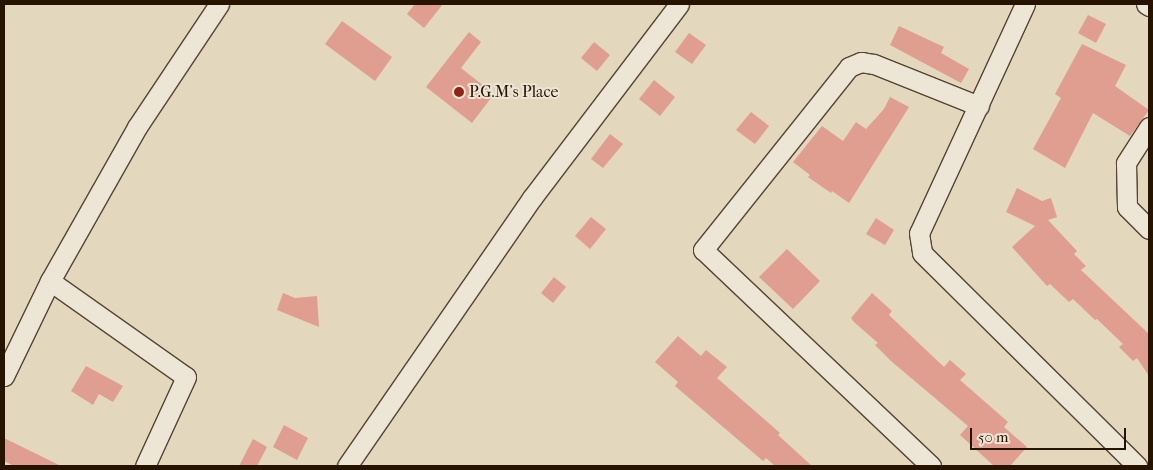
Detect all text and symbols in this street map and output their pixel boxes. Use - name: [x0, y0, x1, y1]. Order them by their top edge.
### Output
- place label: P.G.M’s Place: [469, 82, 558, 102]
- marker: P.G.M’s Place: [453, 86, 465, 98]
- scale bar: [973, 418, 1129, 450]
- text: 50 m: [978, 428, 1008, 446]

